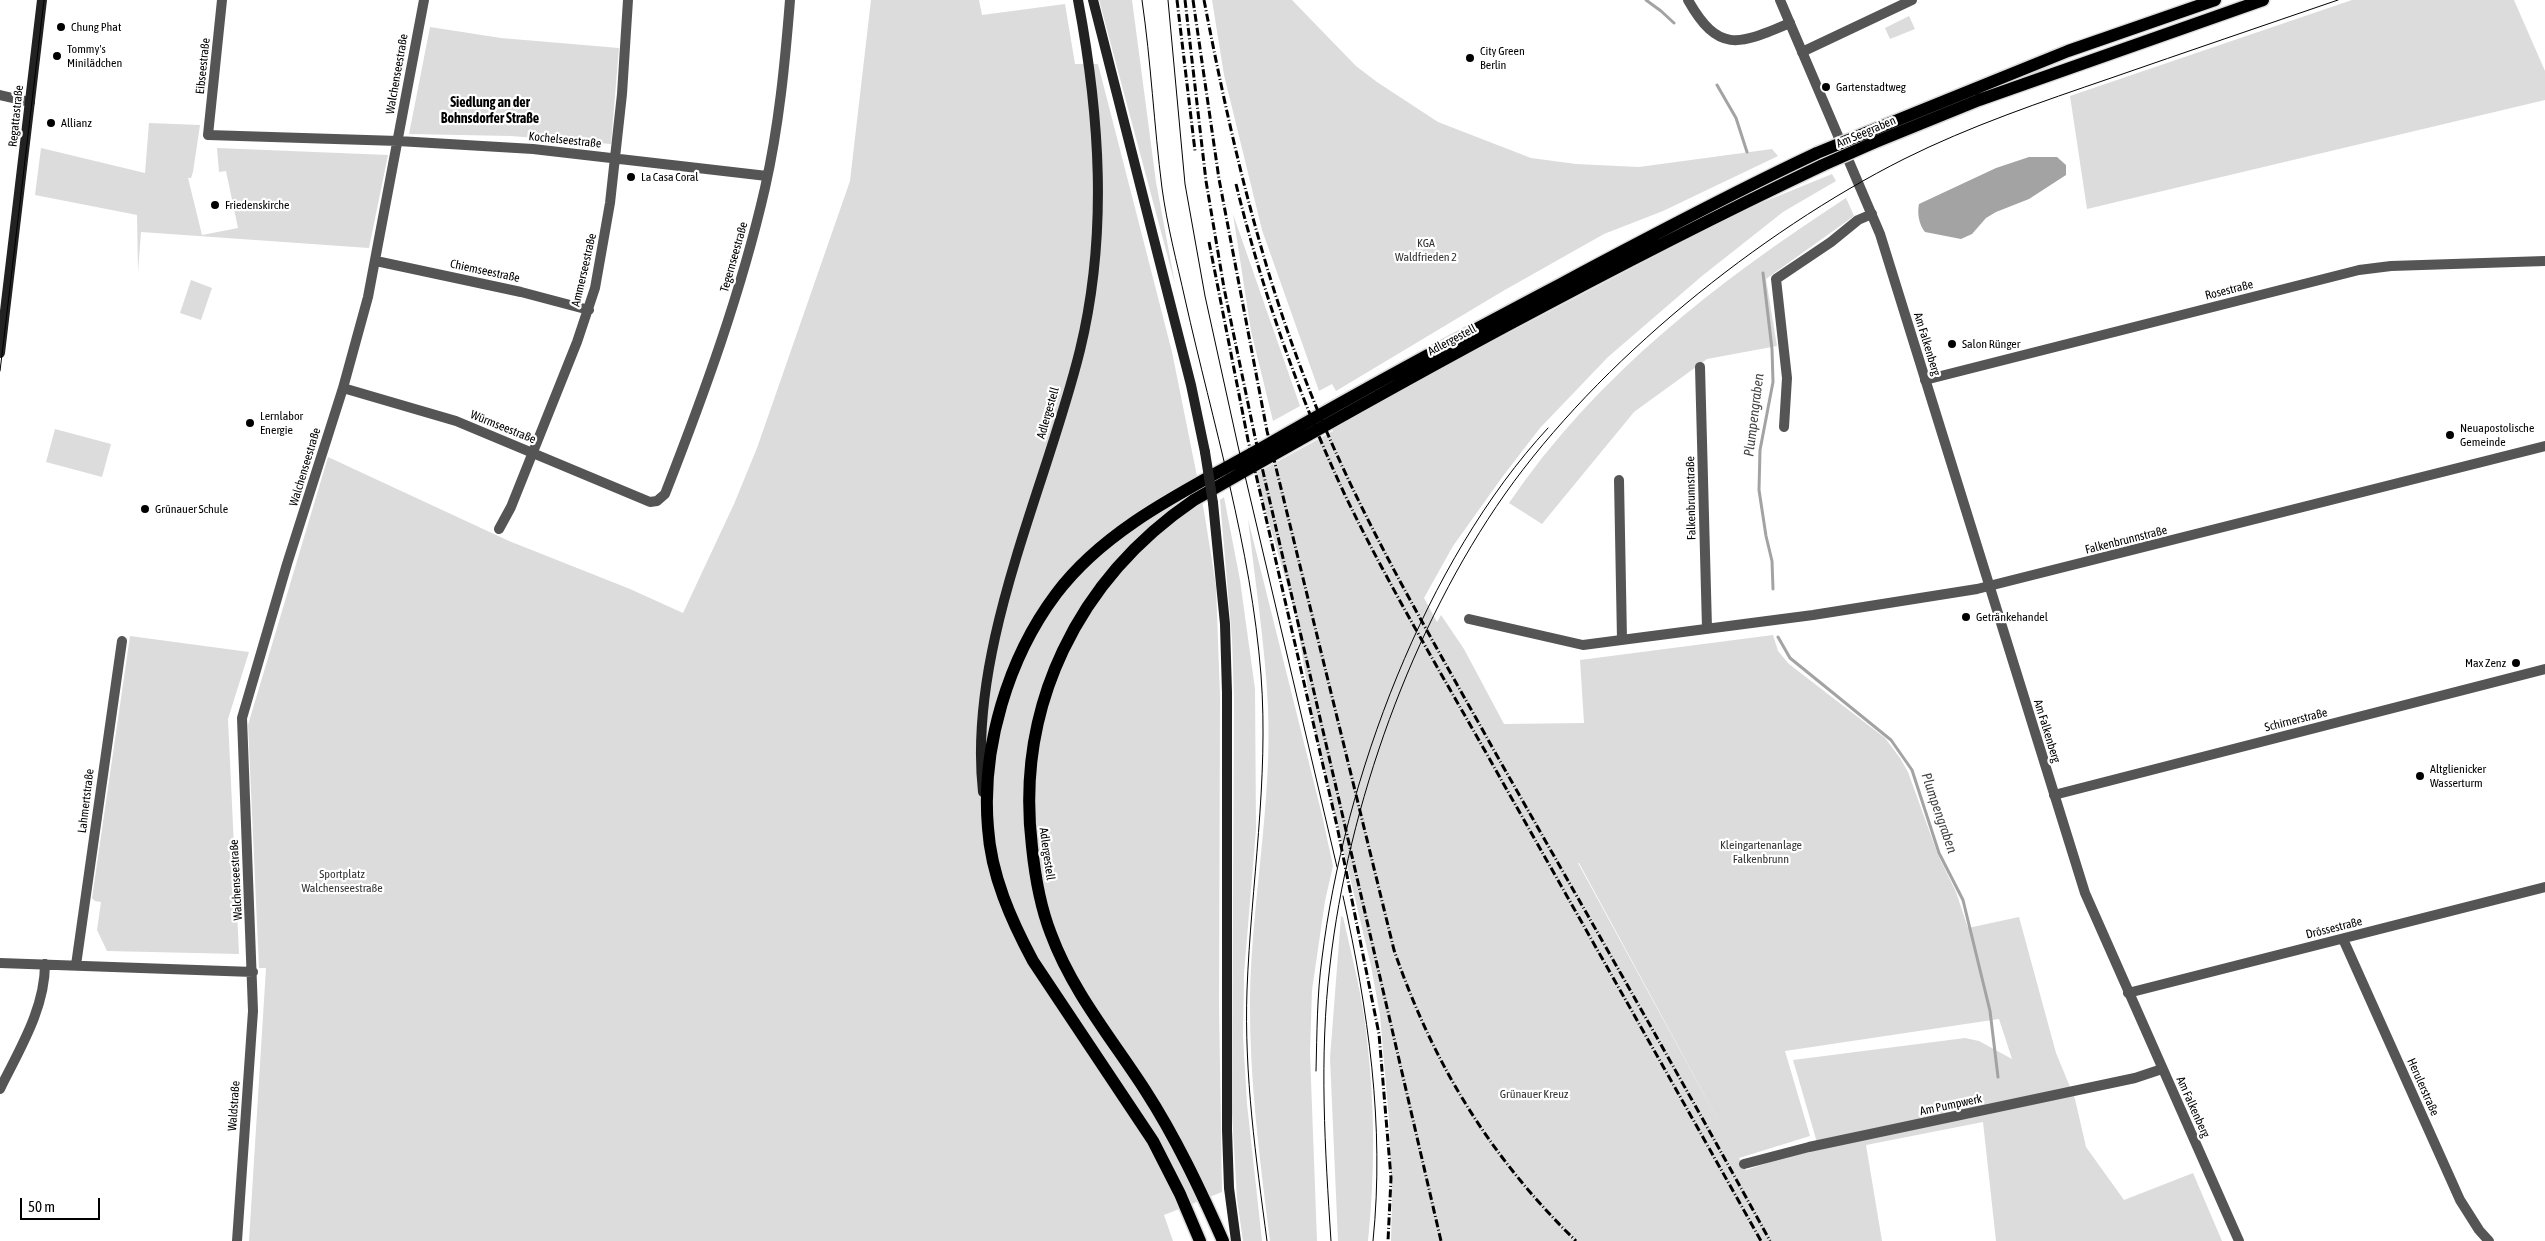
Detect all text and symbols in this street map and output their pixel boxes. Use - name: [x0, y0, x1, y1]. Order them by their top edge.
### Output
- place label: Chung Phat: [71, 20, 121, 34]
- marker: Chung Phat: [55, 21, 67, 33]
- street label: Walchenseestraße: [383, 33, 411, 115]
- street label: Eibseestraße: [193, 37, 213, 95]
- place label: Tommy's Minilädchen: [67, 42, 122, 70]
- place label: City Green Berlin: [1480, 44, 1525, 72]
- marker: Tommy's Minilädchen: [51, 50, 63, 62]
- marker: City Green Berlin: [1464, 52, 1476, 64]
- place label: Gartenstadtweg: [1836, 80, 1906, 94]
- marker: Gartenstadtweg: [1820, 81, 1832, 93]
- street label: Regattastraße: [6, 84, 26, 148]
- district label: Siedlung an der Bohnsdorfer Straße: [441, 95, 539, 128]
- street label: Am Seegraben: [1834, 113, 1898, 151]
- place label: Allianz: [61, 116, 92, 130]
- marker: Allianz: [45, 117, 57, 129]
- street label: Kochelseestraße: [528, 129, 602, 151]
- place label: La Casa Coral: [641, 170, 698, 184]
- marker: La Casa Coral: [625, 171, 637, 183]
- place label: Friedenskirche: [225, 198, 289, 212]
- marker: Friedenskirche: [209, 199, 221, 211]
- street label: Tegernseestraße: [717, 220, 751, 294]
- street label: Ammerseestraße: [569, 232, 599, 308]
- park label: KGA Waldfrieden 2: [1395, 236, 1457, 264]
- street label: Chiemseestraße: [449, 257, 521, 285]
- street label: Rosestraße: [2203, 277, 2255, 303]
- street label: Am Falkenberg: [1911, 311, 1943, 377]
- street label: Adlergestell: [1425, 321, 1479, 359]
- place label: Salon Rünger: [1962, 337, 2020, 351]
- marker: Salon Rünger: [1946, 338, 1958, 350]
- water label: Plumpengraben: [1741, 372, 1767, 458]
- street label: Adlergestell: [1034, 386, 1062, 440]
- street label: Würmseestraße: [468, 407, 538, 447]
- place label: Lernlabor Energie: [260, 409, 303, 437]
- marker: Lernlabor Energie: [244, 417, 256, 429]
- place label: Neuapostolische Gemeinde: [2460, 421, 2534, 449]
- street label: Walchenseestraße: [286, 426, 324, 508]
- marker: Neuapostolische Gemeinde: [2444, 429, 2456, 441]
- street label: Falkenbrunnstraße: [1683, 456, 1699, 540]
- place label: Grünauer Schule: [155, 502, 228, 516]
- marker: Grünauer Schule: [139, 503, 151, 515]
- street label: Falkenbrunnstraße: [2084, 523, 2168, 557]
- place label: Getränkehandel: [1976, 610, 2048, 624]
- marker: Getränkehandel: [1960, 611, 1972, 623]
- place label: Max Zenz: [2465, 656, 2506, 670]
- marker: Max Zenz: [2510, 657, 2522, 669]
- street label: Am Falkenberg: [2031, 698, 2063, 764]
- street label: Schirnerstraße: [2263, 705, 2329, 735]
- place label: Altglienicker Wasserturm: [2430, 762, 2486, 790]
- street label: Lahmertstraße: [75, 768, 97, 834]
- marker: Altglienicker Wasserturm: [2414, 770, 2426, 782]
- water label: Plumpengraben: [1917, 771, 1961, 855]
- street label: Adlergestell: [1036, 827, 1058, 881]
- park label: Kleingartenanlage Falkenbrunn: [1720, 838, 1802, 866]
- street label: Walchenseestraße: [227, 839, 245, 921]
- park label: Sportplatz Walchenseestraße: [301, 867, 383, 895]
- street label: Drössestraße: [2304, 914, 2364, 942]
- street label: Herulerstraße: [2404, 1056, 2442, 1118]
- street label: Am Falkenberg: [2173, 1074, 2213, 1140]
- street label: Waldstraße: [225, 1080, 243, 1132]
- park label: Grünauer Kreuz: [1500, 1087, 1568, 1101]
- street label: Am Pumpwerk: [1919, 1091, 1983, 1119]
- scale bar: [22, 1188, 102, 1220]
- text: 50 m: [28, 1198, 55, 1215]

